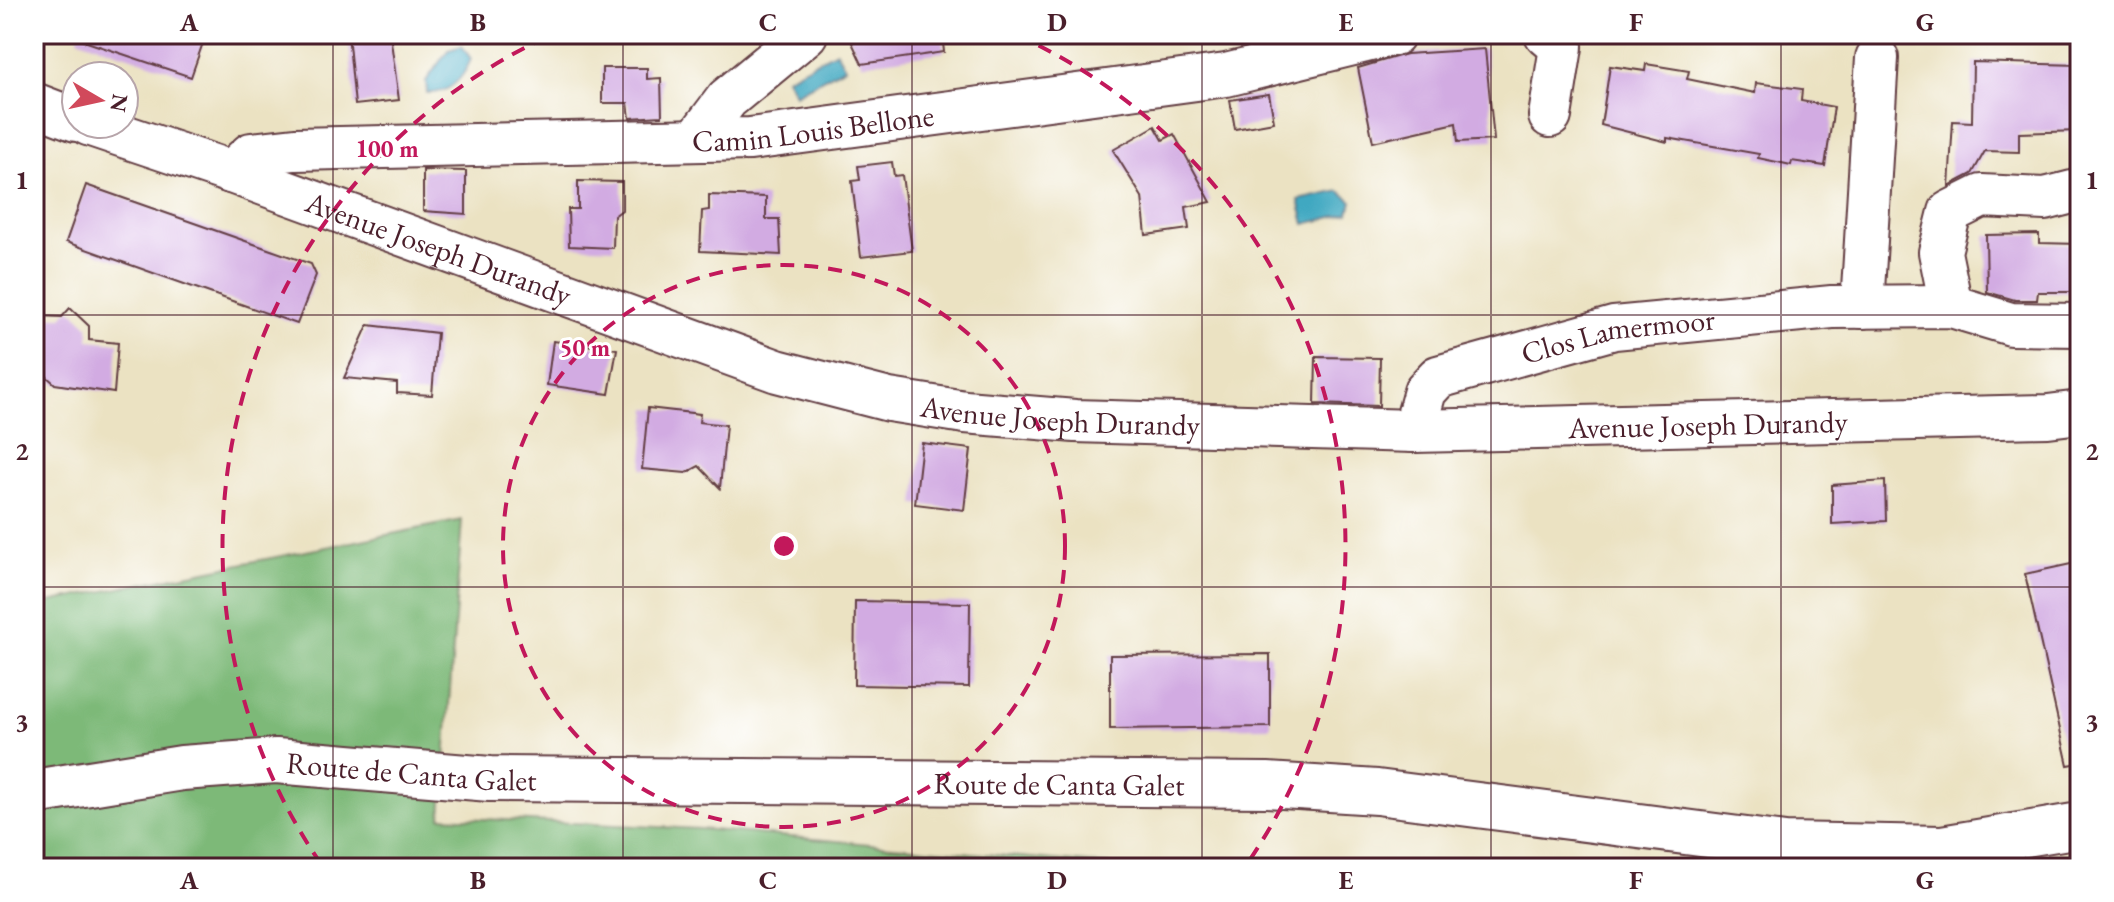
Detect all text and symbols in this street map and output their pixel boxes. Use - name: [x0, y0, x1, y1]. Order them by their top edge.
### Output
- text: A: [179, 5, 199, 39]
- text: B: [470, 5, 486, 39]
- text: C: [759, 5, 777, 39]
- text: D: [1047, 5, 1067, 39]
- text: E: [1339, 5, 1354, 39]
- text: F: [1629, 5, 1643, 39]
- text: G: [1916, 5, 1935, 39]
- north arrow: [60, 60, 140, 140]
- text: N: [104, 92, 135, 114]
- street label: Camin Louis Bellone: [692, 95, 936, 160]
- text: 100 m: [355, 133, 419, 164]
- text: 1: [15, 163, 29, 197]
- text: 1: [2085, 163, 2099, 197]
- street label: Avenue Joseph Durandy: [300, 181, 578, 314]
- street label: Clos Lamermoor: [1517, 299, 1717, 372]
- text: 50 m: [560, 332, 610, 363]
- street label: Avenue Joseph Durandy: [917, 386, 1201, 444]
- street label: Avenue Joseph Durandy: [1566, 401, 1849, 447]
- text: 2: [15, 434, 29, 468]
- text: 2: [2085, 434, 2099, 468]
- centre of rings: [770, 532, 798, 560]
- text: 3: [15, 705, 29, 739]
- text: 3: [2085, 705, 2099, 739]
- street label: Route de Canta Galet: [285, 742, 537, 799]
- street label: Route de Canta Galet: [933, 763, 1185, 804]
- text: A: [179, 863, 199, 897]
- text: B: [470, 863, 486, 897]
- text: C: [759, 863, 777, 897]
- text: D: [1047, 863, 1067, 897]
- text: E: [1339, 863, 1354, 897]
- text: F: [1629, 863, 1643, 897]
- text: G: [1916, 863, 1935, 897]

